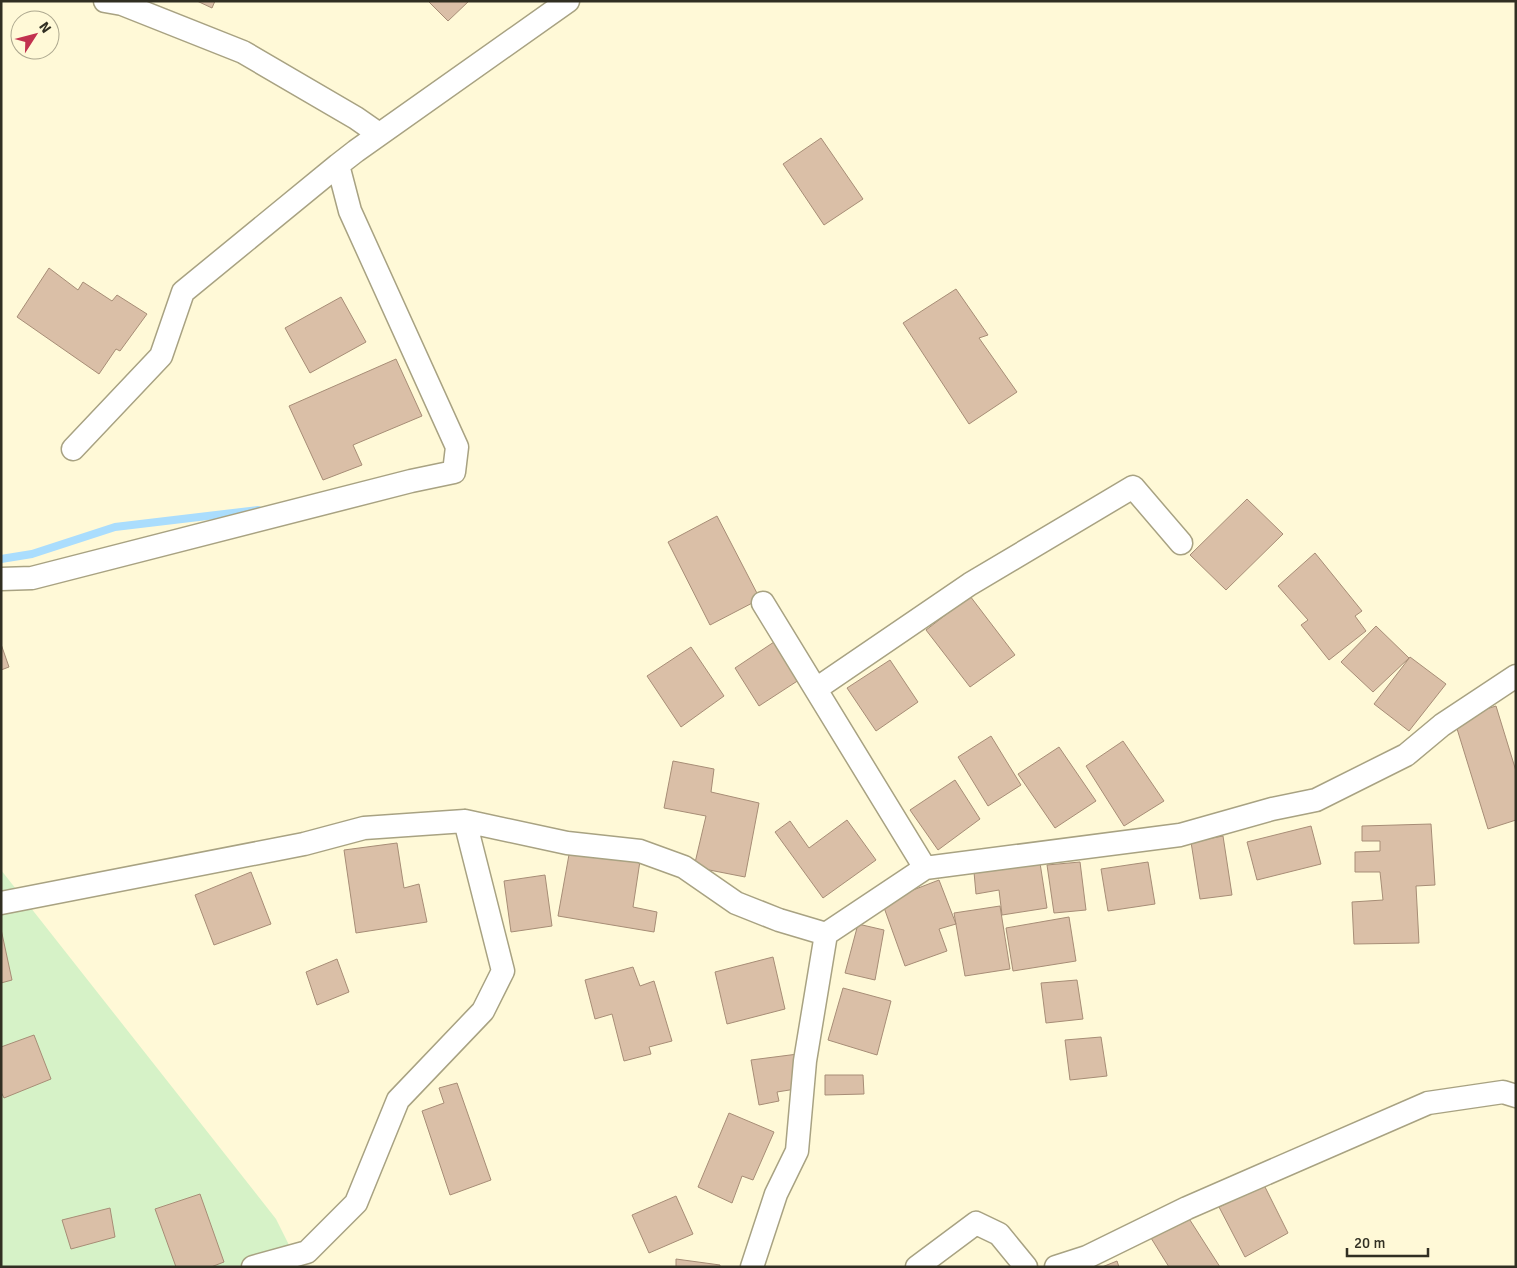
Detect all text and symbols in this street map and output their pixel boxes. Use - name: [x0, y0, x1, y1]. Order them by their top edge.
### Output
- north arrow: [10, 10, 60, 60]
- text: N: [35, 19, 55, 37]
- scale bar: [1347, 1226, 1428, 1258]
- text: 20 m: [1354, 1234, 1385, 1252]

